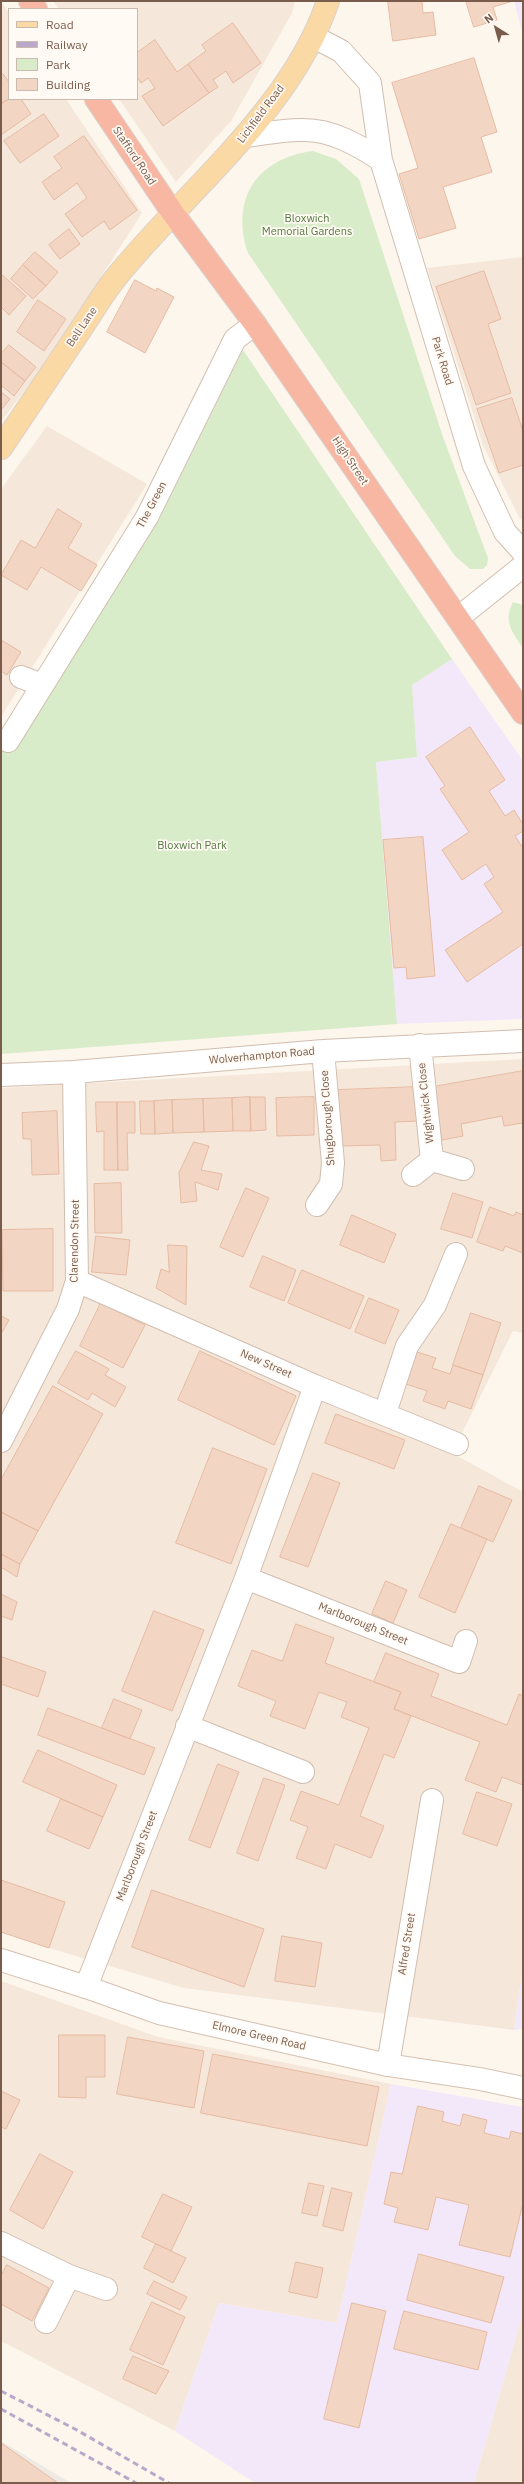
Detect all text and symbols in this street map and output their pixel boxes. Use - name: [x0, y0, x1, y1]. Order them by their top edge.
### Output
- legend: [8, 8, 138, 100]
- north arrow: [476, 8, 516, 48]
- text: N: [481, 10, 496, 26]
- text: Road: [46, 17, 74, 32]
- text: Railway: [46, 37, 88, 52]
- text: Park: [46, 57, 70, 72]
- text: Building: [46, 77, 90, 92]
- street label: Lichfield Road: [235, 82, 287, 146]
- street label: Stafford Road: [110, 124, 158, 188]
- park label: Bloxwich Memorial Gardens: [262, 212, 352, 238]
- street label: Bell Lane: [64, 304, 100, 350]
- street label: Park Road: [428, 335, 456, 387]
- street label: High Street: [329, 434, 371, 488]
- street label: The Green: [134, 479, 170, 531]
- park label: Bloxwich Park: [157, 839, 227, 853]
- street label: Wolverhampton Road: [209, 1045, 315, 1067]
- street label: Wightwick Close: [415, 1062, 437, 1144]
- street label: Shugborough Close: [318, 1070, 338, 1166]
- street label: Clarendon Street: [68, 1199, 82, 1283]
- street label: New Street: [238, 1347, 294, 1381]
- street label: Marlborough Street: [316, 1600, 410, 1648]
- street label: Marlborough Street: [114, 1809, 160, 1903]
- street label: Alfred Street: [396, 1912, 418, 1976]
- street label: Elmore Green Road: [211, 2019, 307, 2053]

